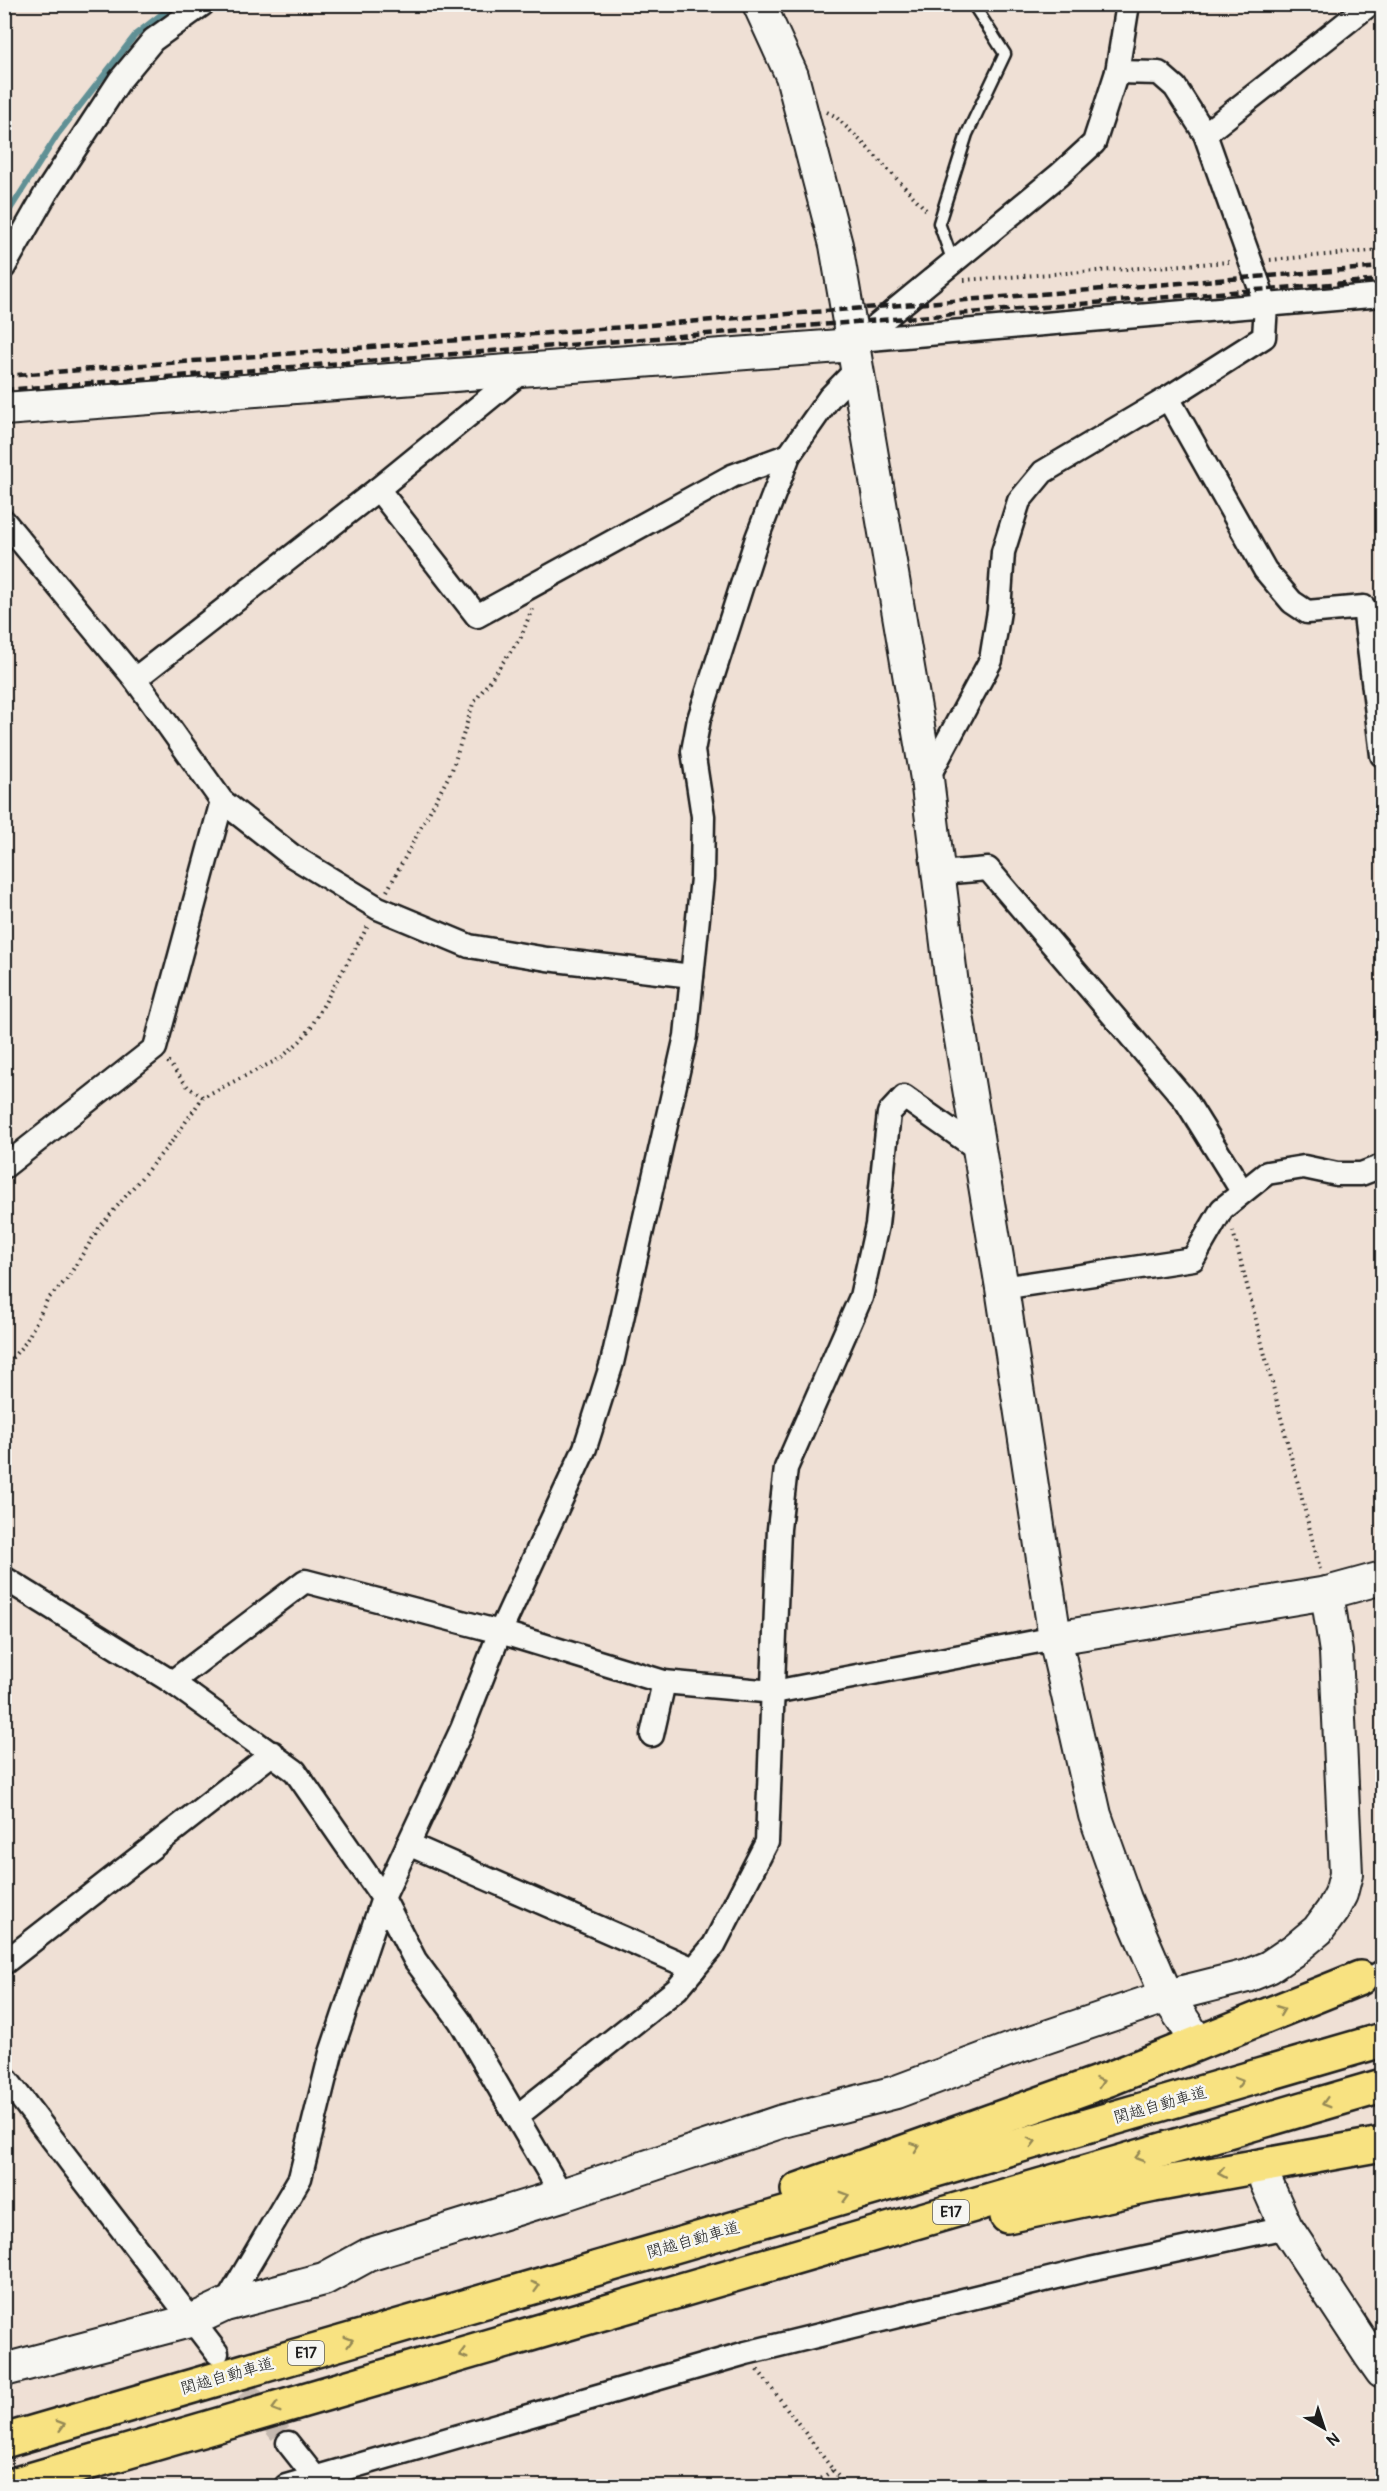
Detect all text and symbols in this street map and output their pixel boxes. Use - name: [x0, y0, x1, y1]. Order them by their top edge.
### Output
- one-way arrow: [1275, 2005, 1286, 2017]
- one-way arrow: [1234, 2076, 1244, 2089]
- one-way arrow: [1095, 2077, 1105, 2090]
- street label: 関越自動車道: [1111, 2082, 1209, 2128]
- one-way arrow: [1321, 2096, 1332, 2108]
- one-way arrow: [1026, 2137, 1037, 2149]
- one-way arrow: [910, 2141, 921, 2154]
- one-way arrow: [1134, 2150, 1145, 2162]
- one-way arrow: [1217, 2166, 1226, 2178]
- one-way arrow: [839, 2191, 849, 2203]
- road number: E17: [933, 2200, 969, 2224]
- street label: 関越自動車道: [644, 2217, 742, 2263]
- one-way arrow: [530, 2281, 541, 2293]
- one-way arrow: [343, 2336, 354, 2348]
- road number: E17: [288, 2341, 324, 2365]
- one-way arrow: [458, 2347, 469, 2359]
- street label: 関越自動車道: [178, 2353, 276, 2399]
- north arrow: [1294, 2398, 1354, 2458]
- one-way arrow: [271, 2401, 281, 2414]
- one-way arrow: [55, 2420, 66, 2432]
- text: N: [1322, 2428, 1343, 2450]

